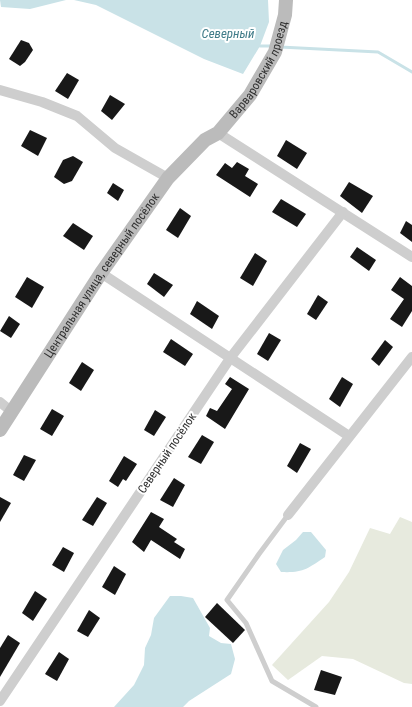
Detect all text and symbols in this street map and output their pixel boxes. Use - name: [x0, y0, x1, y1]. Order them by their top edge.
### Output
- street label: Варваровский проезд: [226, 19, 290, 121]
- water label: Северный: [201, 26, 255, 41]
- street label: Центральная улица, северный посёлок: [41, 190, 162, 361]
- street label: Северный посёлок: [135, 410, 199, 496]

